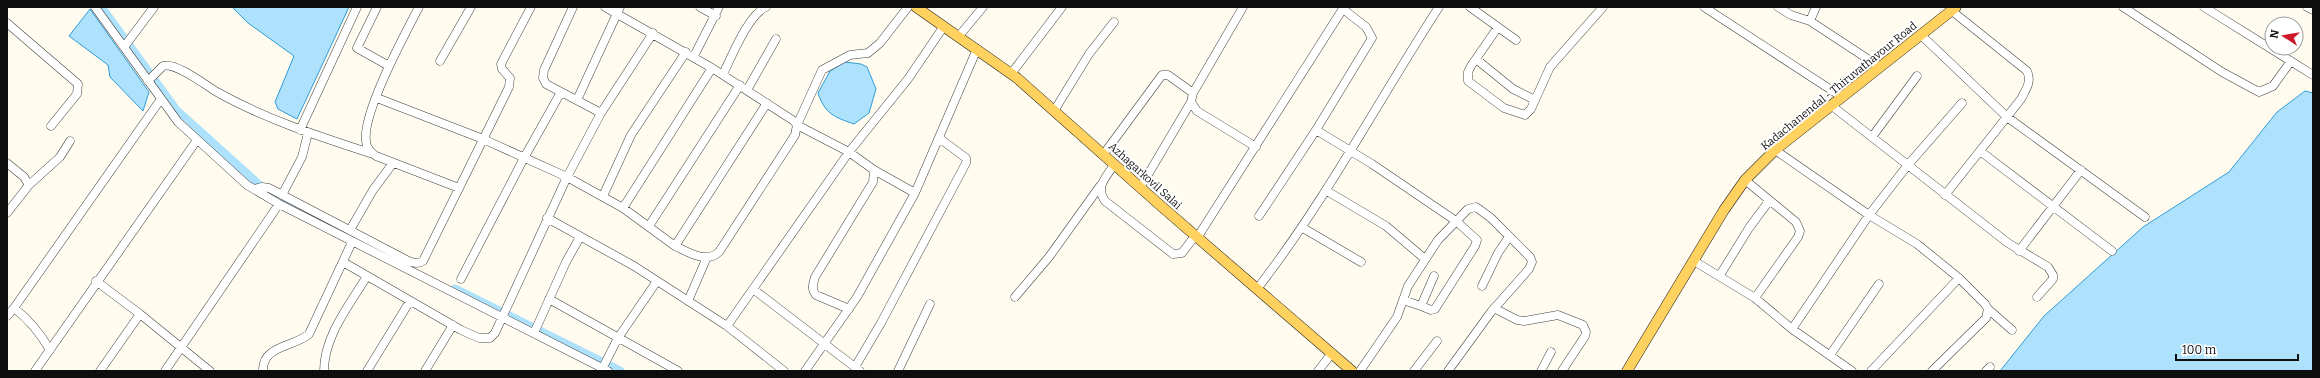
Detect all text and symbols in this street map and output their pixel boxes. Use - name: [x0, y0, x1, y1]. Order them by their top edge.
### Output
- north arrow: [2264, 16, 2304, 56]
- street label: Kadachanendal - Thiruvathavour Road: [1759, 19, 1920, 153]
- text: N: [2267, 28, 2282, 40]
- street label: Azhagarkovil Salai: [1106, 140, 1185, 213]
- scale bar: [2176, 336, 2298, 362]
- text: 100 m: [2182, 343, 2217, 357]

